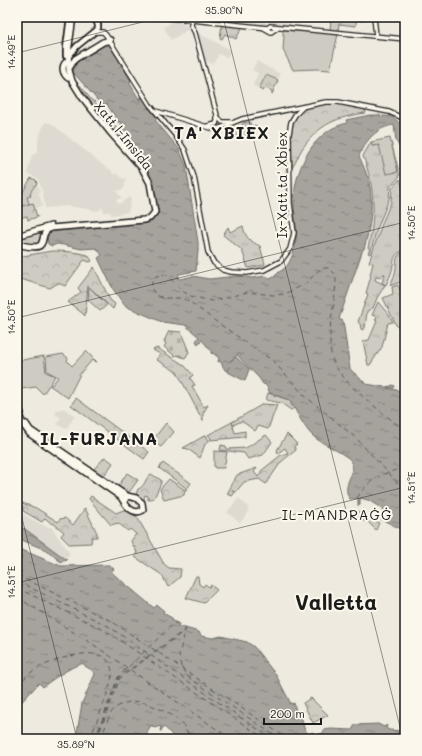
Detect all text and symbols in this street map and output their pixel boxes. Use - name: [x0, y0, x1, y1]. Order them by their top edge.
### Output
- text: 35.90°N: [205, 3, 243, 17]
- text: 14.49°E: [4, 34, 18, 69]
- street label: Xatt l-Imsida: [91, 97, 157, 173]
- district label: TA' XBIEX: [174, 121, 270, 143]
- street label: Ix-Xatt ta' Xbiex: [273, 131, 290, 238]
- text: 14.50°E: [404, 205, 418, 240]
- text: 14.50°E: [4, 299, 18, 334]
- district label: IL-FURJANA: [40, 427, 158, 449]
- text: 14.51°E: [404, 471, 418, 505]
- district label: IL-MANDRAĠĠ: [282, 505, 392, 524]
- text: 14.51°E: [4, 565, 18, 599]
- district label: Valletta: [295, 588, 377, 615]
- scale bar: [264, 700, 321, 726]
- text: 200 m: [270, 705, 305, 721]
- text: 35.89°N: [57, 737, 95, 751]

